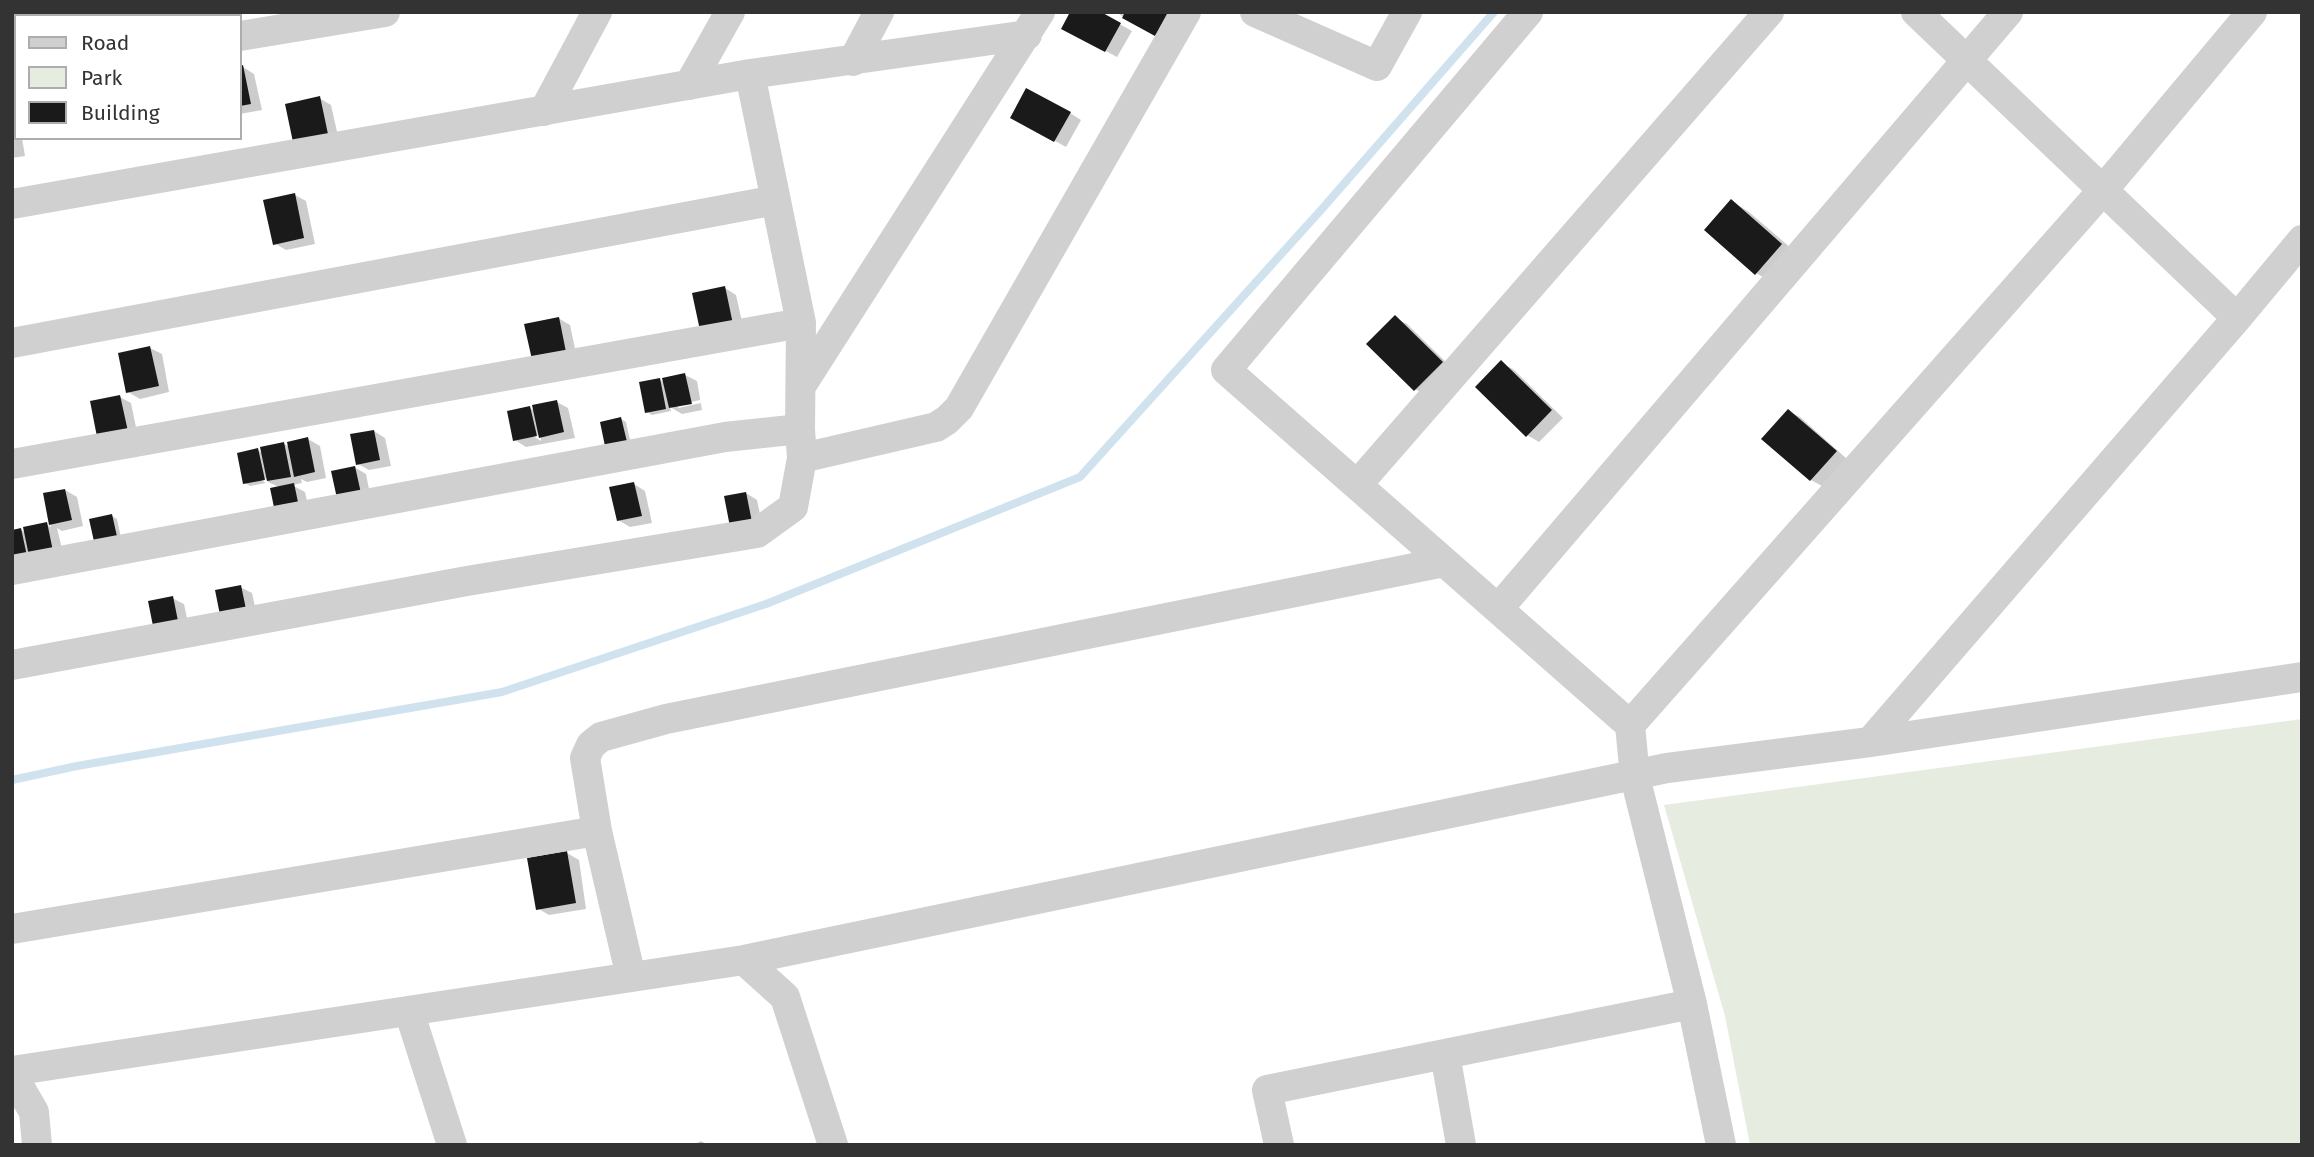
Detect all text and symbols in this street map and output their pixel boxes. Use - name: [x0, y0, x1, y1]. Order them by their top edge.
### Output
- legend: [14, 14, 242, 140]
- text: Road: [81, 30, 129, 56]
- text: Park: [81, 65, 122, 91]
- text: Building: [81, 100, 160, 126]

